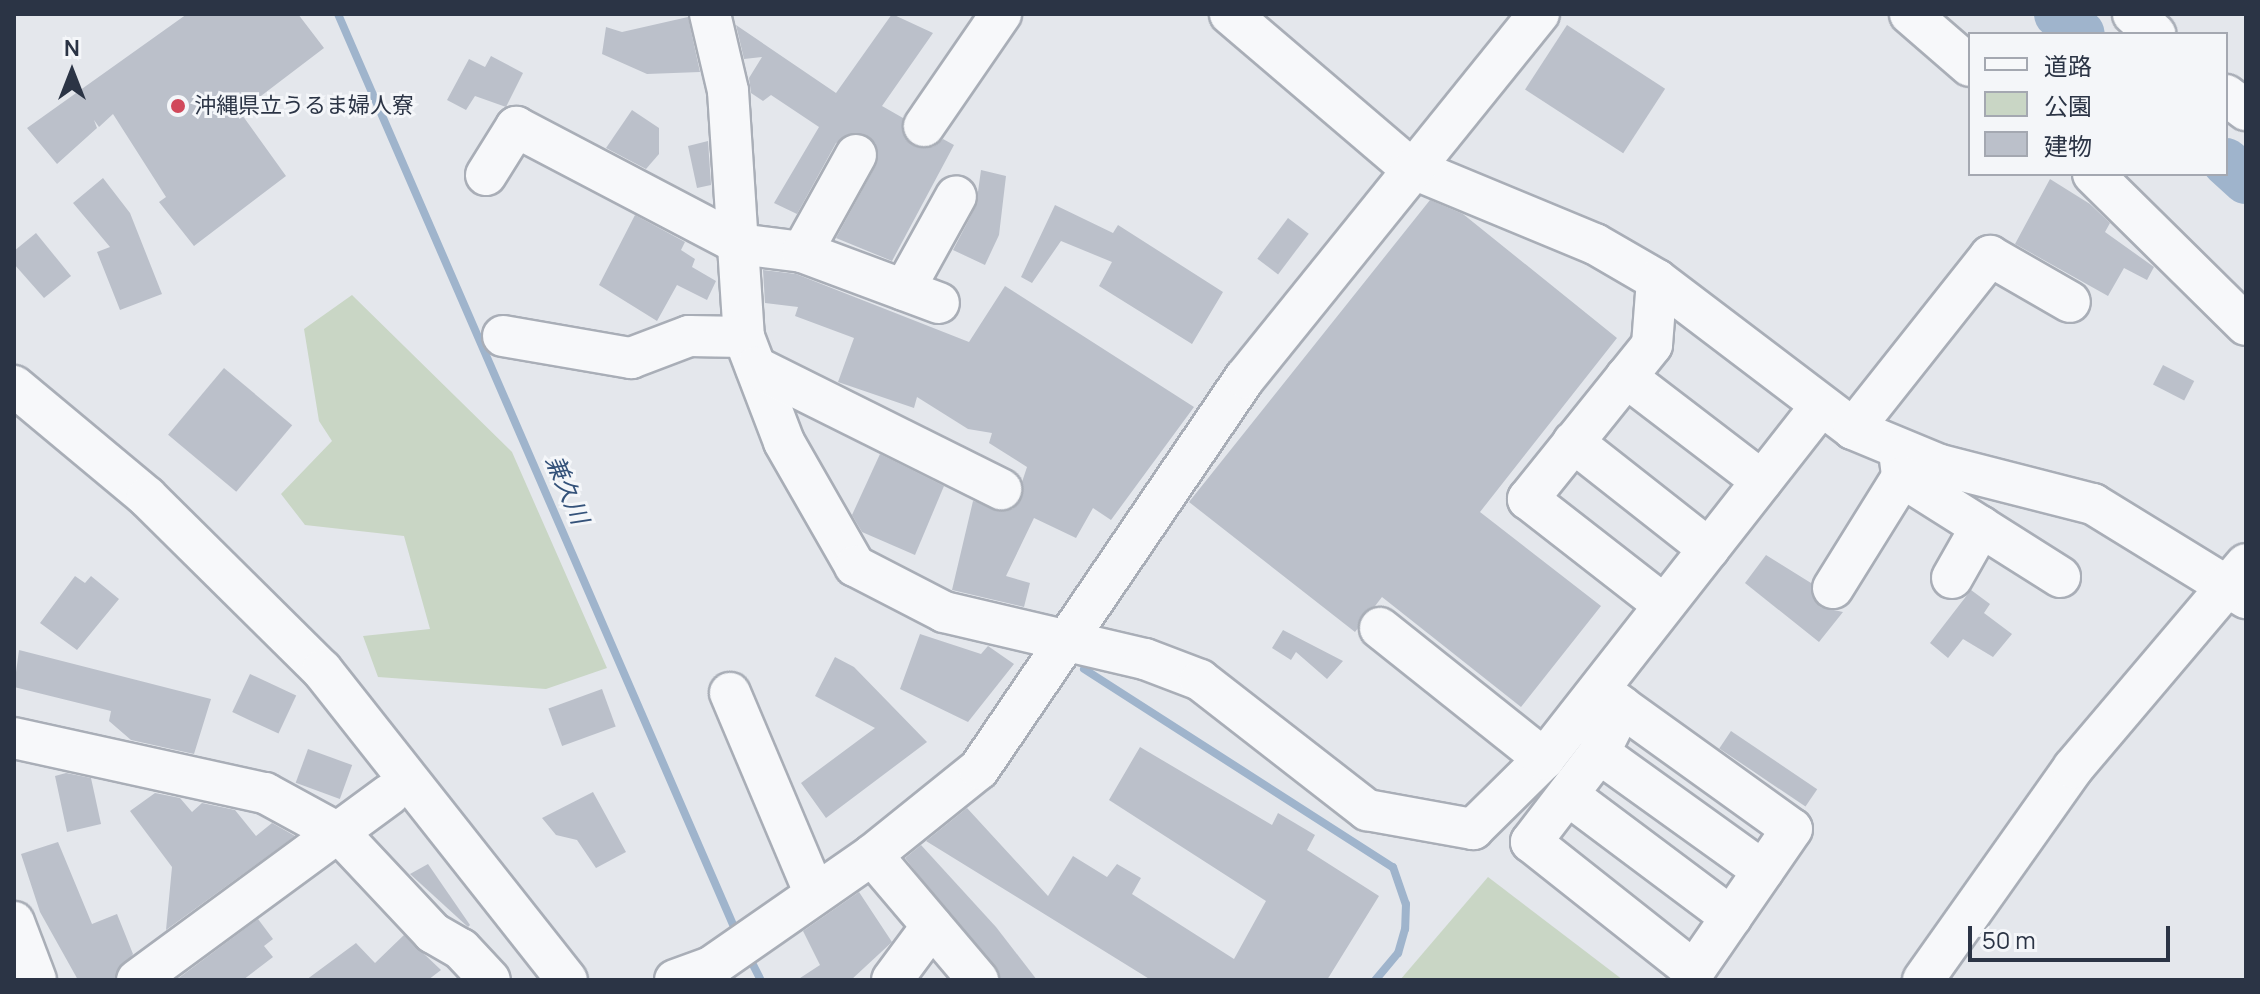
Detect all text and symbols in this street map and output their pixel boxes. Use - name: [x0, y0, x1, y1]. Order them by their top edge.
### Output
- north arrow: [32, 32, 112, 112]
- legend: [1968, 32, 2228, 176]
- text: N: [64, 33, 80, 63]
- text: 道路: [2044, 49, 2092, 82]
- text: 公園: [2044, 89, 2092, 122]
- place label: 沖縄県立うるま婦人寮: [194, 93, 414, 119]
- marker: 沖縄県立うるま婦人寮: [169, 97, 187, 115]
- text: 建物: [2044, 129, 2092, 162]
- water label: 兼久川: [541, 450, 595, 528]
- scale bar: [1972, 910, 2174, 960]
- text: 50 m: [1982, 923, 2036, 956]

